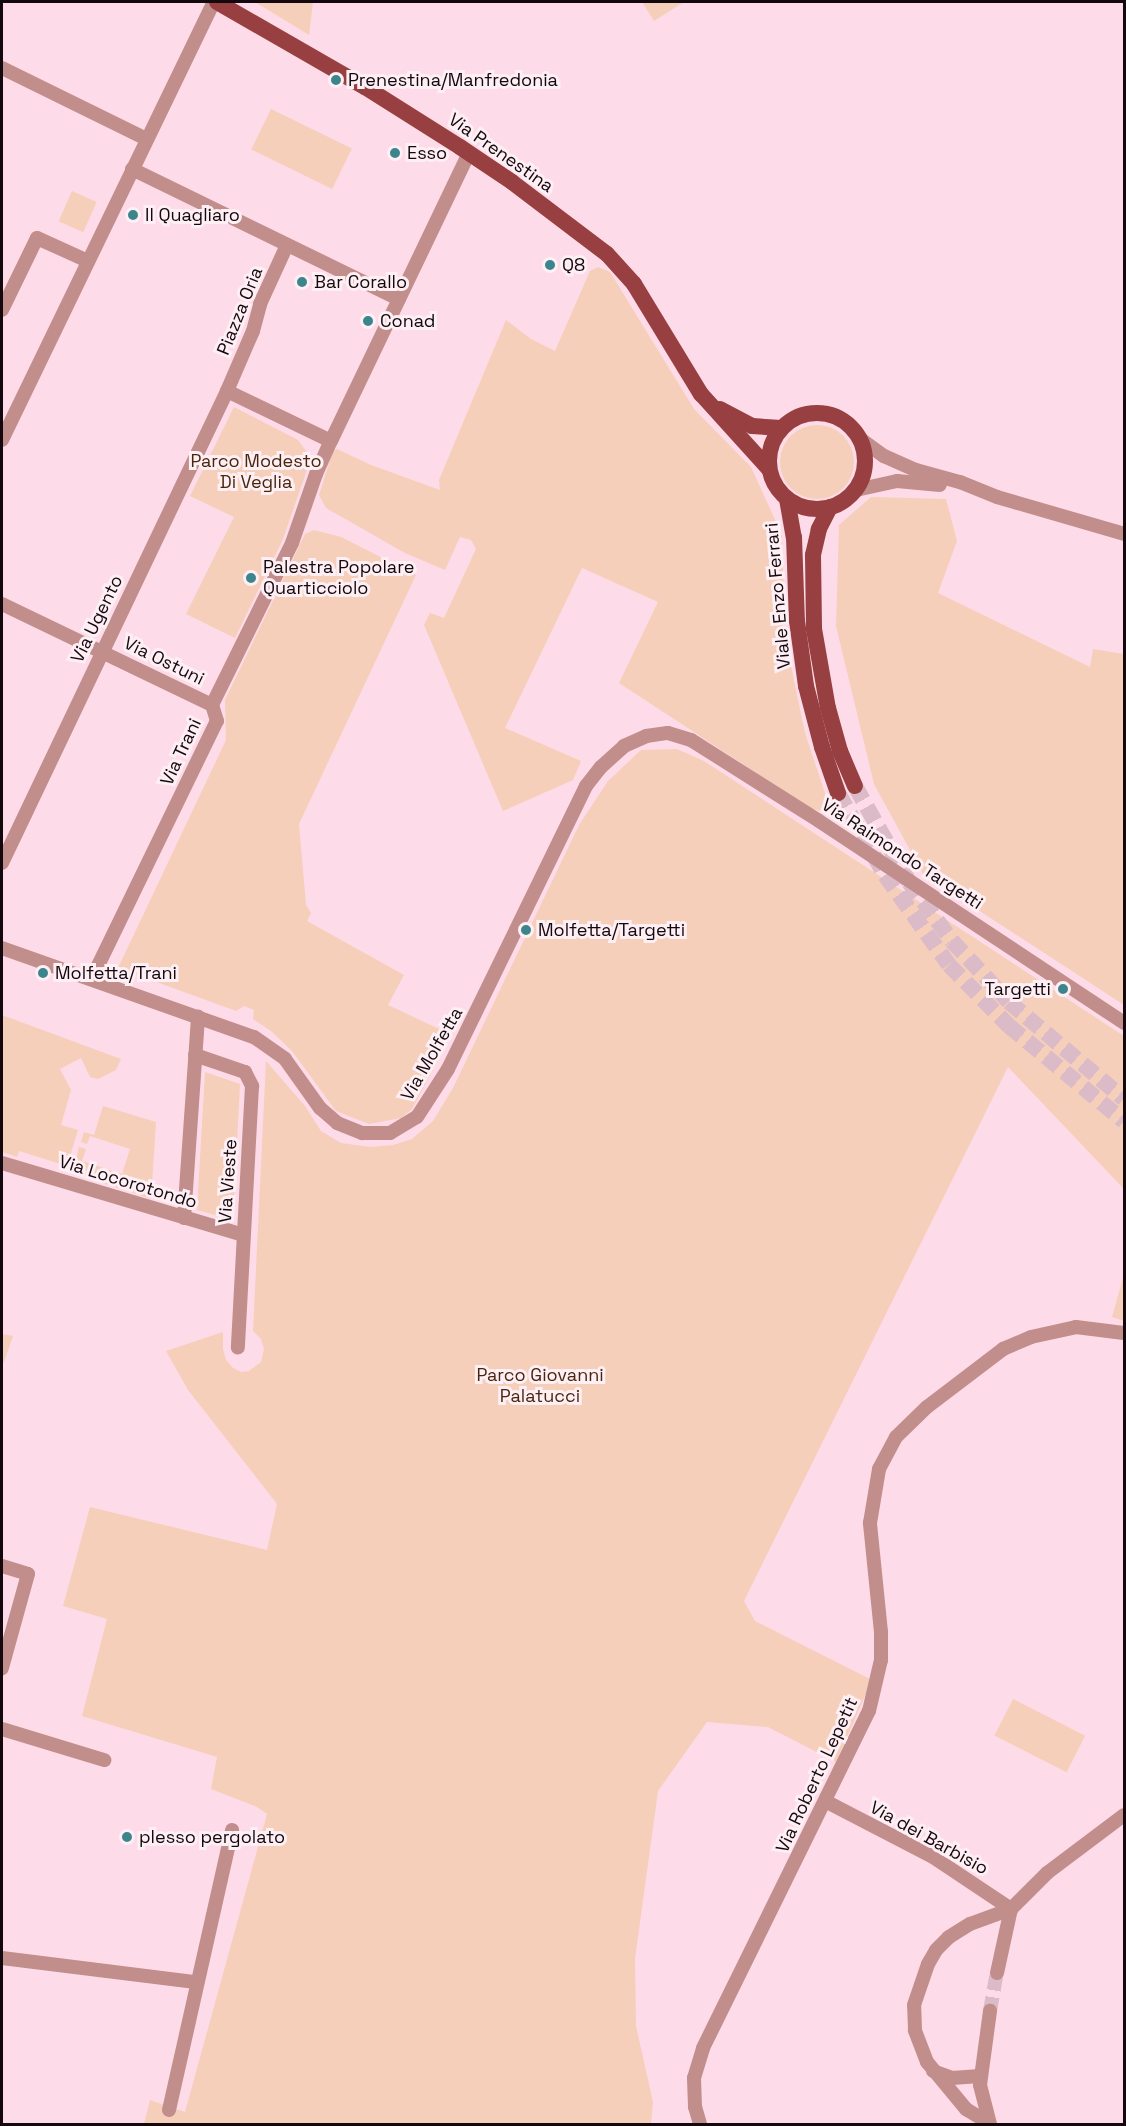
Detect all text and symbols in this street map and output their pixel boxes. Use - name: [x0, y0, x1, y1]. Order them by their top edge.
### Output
- place label: Prenestina/Manfredonia: [348, 69, 558, 91]
- marker: Prenestina/Manfredonia: [329, 73, 343, 87]
- street label: Via Prenestina: [444, 109, 558, 197]
- place label: Esso: [407, 142, 447, 164]
- marker: Esso: [388, 146, 402, 160]
- place label: Il Quagliaro: [145, 204, 240, 226]
- marker: Il Quagliaro: [126, 208, 140, 222]
- place label: Q8: [562, 254, 585, 276]
- marker: Q8: [543, 258, 557, 272]
- street label: Piazza Oria: [213, 264, 267, 358]
- place label: Bar Corallo: [314, 271, 407, 293]
- marker: Bar Corallo: [295, 275, 309, 289]
- place label: Conad: [380, 310, 435, 332]
- marker: Conad: [361, 314, 375, 328]
- park label: Parco Modesto Di Veglia: [190, 451, 322, 494]
- street label: Viale Enzo Ferrari: [761, 522, 795, 670]
- place label: Palestra Popolare Quarticciolo: [263, 557, 414, 600]
- marker: Palestra Popolare Quarticciolo: [244, 571, 258, 585]
- street label: Via Ugento: [67, 572, 127, 666]
- street label: Via Ostuni: [120, 632, 208, 690]
- street label: Via Trani: [156, 715, 206, 789]
- street label: Via Raimondo Targetti: [817, 794, 987, 914]
- place label: Molfetta/Targetti: [538, 919, 685, 941]
- marker: Molfetta/Targetti: [519, 923, 533, 937]
- place label: Molfetta/Trani: [55, 962, 177, 984]
- marker: Molfetta/Trani: [36, 966, 50, 980]
- place label: Targetti: [984, 978, 1051, 1000]
- marker: Targetti: [1056, 982, 1070, 996]
- street label: Via Molfetta: [397, 1003, 467, 1105]
- street label: Via Vieste: [214, 1138, 242, 1224]
- street label: Via Locorotondo: [56, 1151, 200, 1213]
- park label: Parco Giovanni Palatucci: [476, 1365, 604, 1408]
- street label: Via Roberto Lepetit: [771, 1694, 863, 1856]
- street label: Via dei Barbisio: [866, 1797, 992, 1879]
- place label: plesso pergolato: [139, 1826, 285, 1848]
- marker: plesso pergolato: [120, 1830, 134, 1844]

